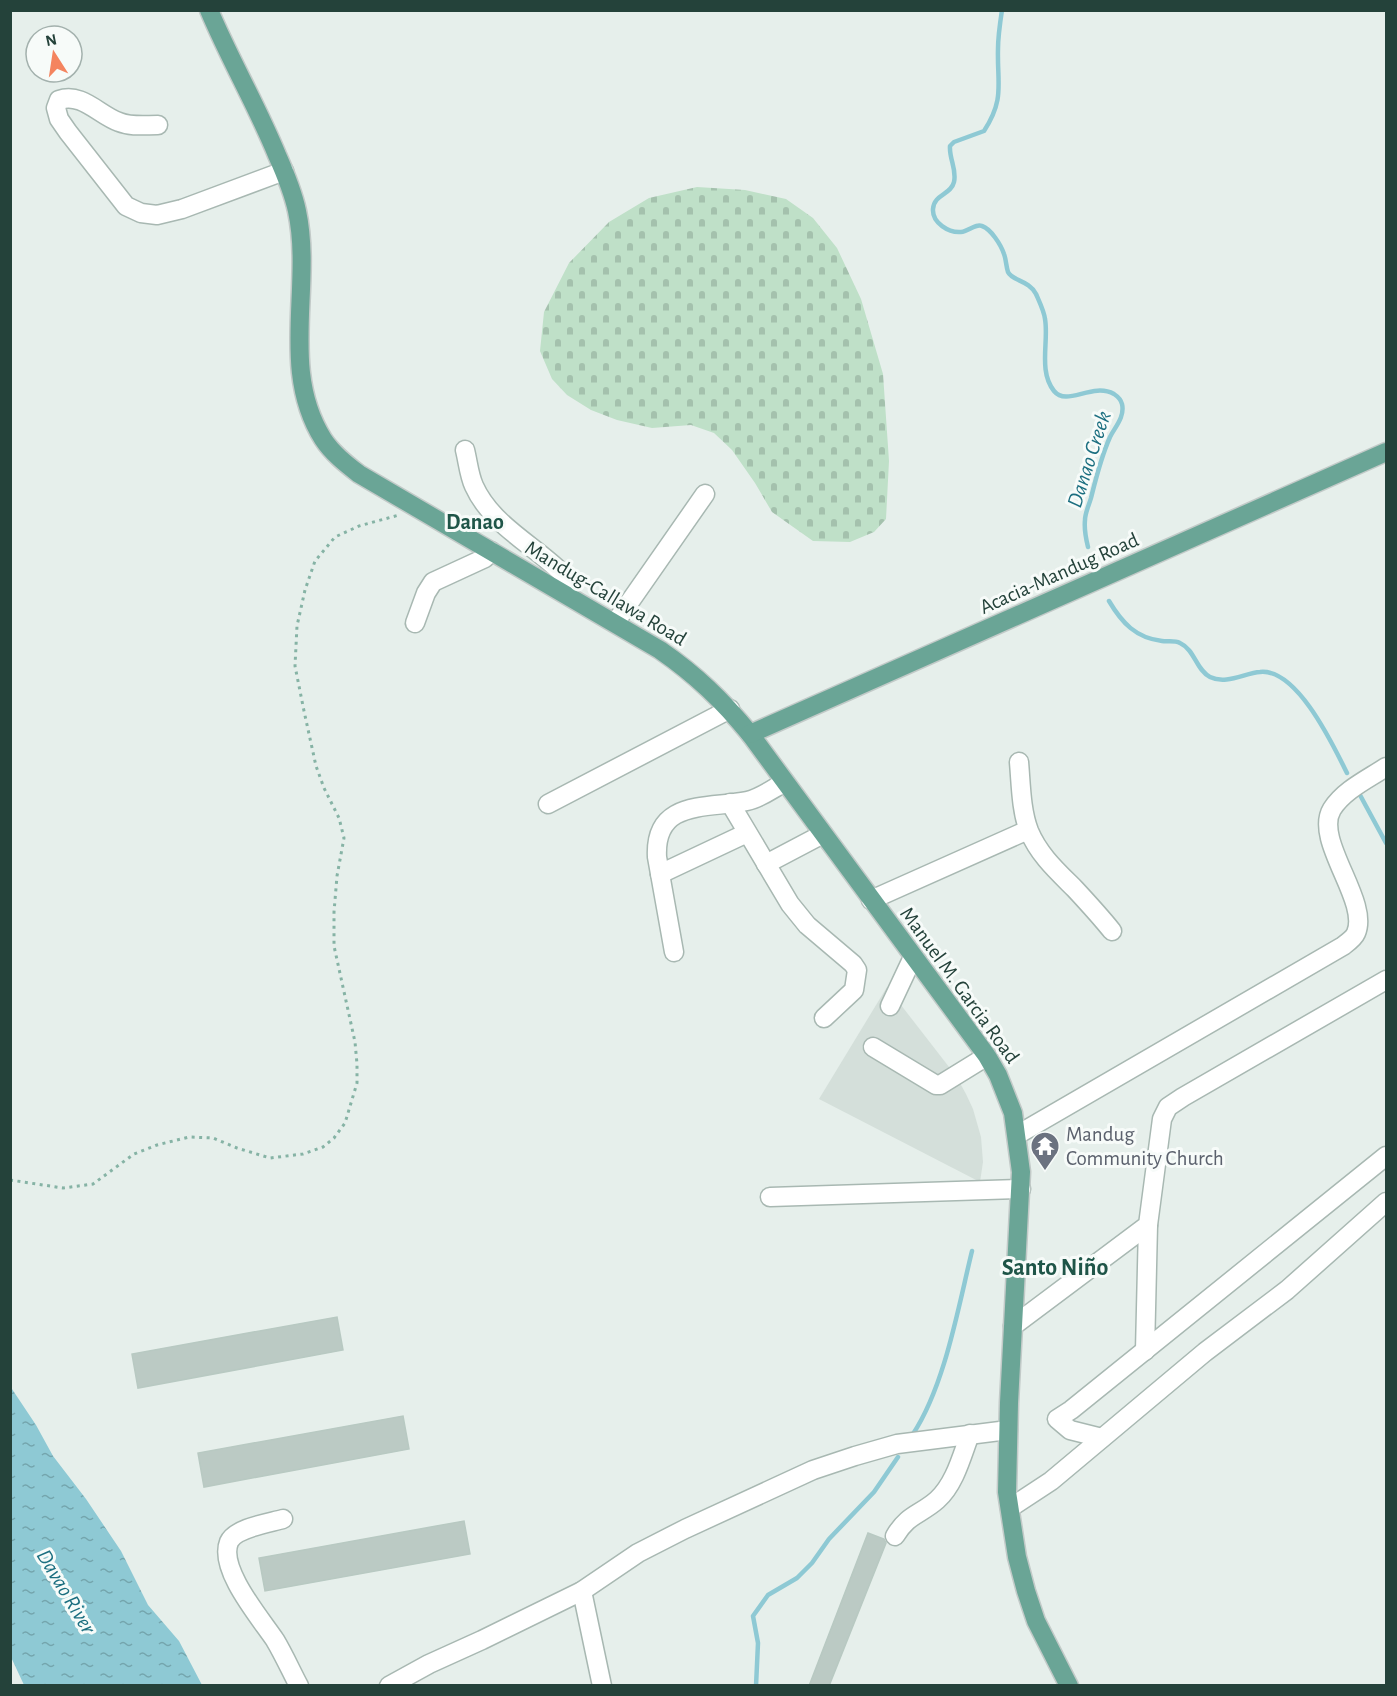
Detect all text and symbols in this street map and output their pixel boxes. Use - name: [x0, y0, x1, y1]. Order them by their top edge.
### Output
- north arrow: [24, 24, 84, 84]
- text: N: [44, 31, 58, 49]
- water label: Danao Creek: [1063, 408, 1115, 510]
- district label: Danao: [446, 511, 504, 533]
- street label: Acacia-Mandug Road: [976, 529, 1142, 618]
- street label: Mandug-Callawa Road: [521, 537, 690, 650]
- street label: Manuel M. Garcia Road: [896, 903, 1023, 1067]
- place label: Mandug Community Church: [1066, 1124, 1224, 1169]
- temple icon: Mandug Community Church: [1029, 1130, 1061, 1172]
- district label: Santo Niño: [1002, 1256, 1108, 1280]
- water label: Davao River: [33, 1546, 100, 1638]

